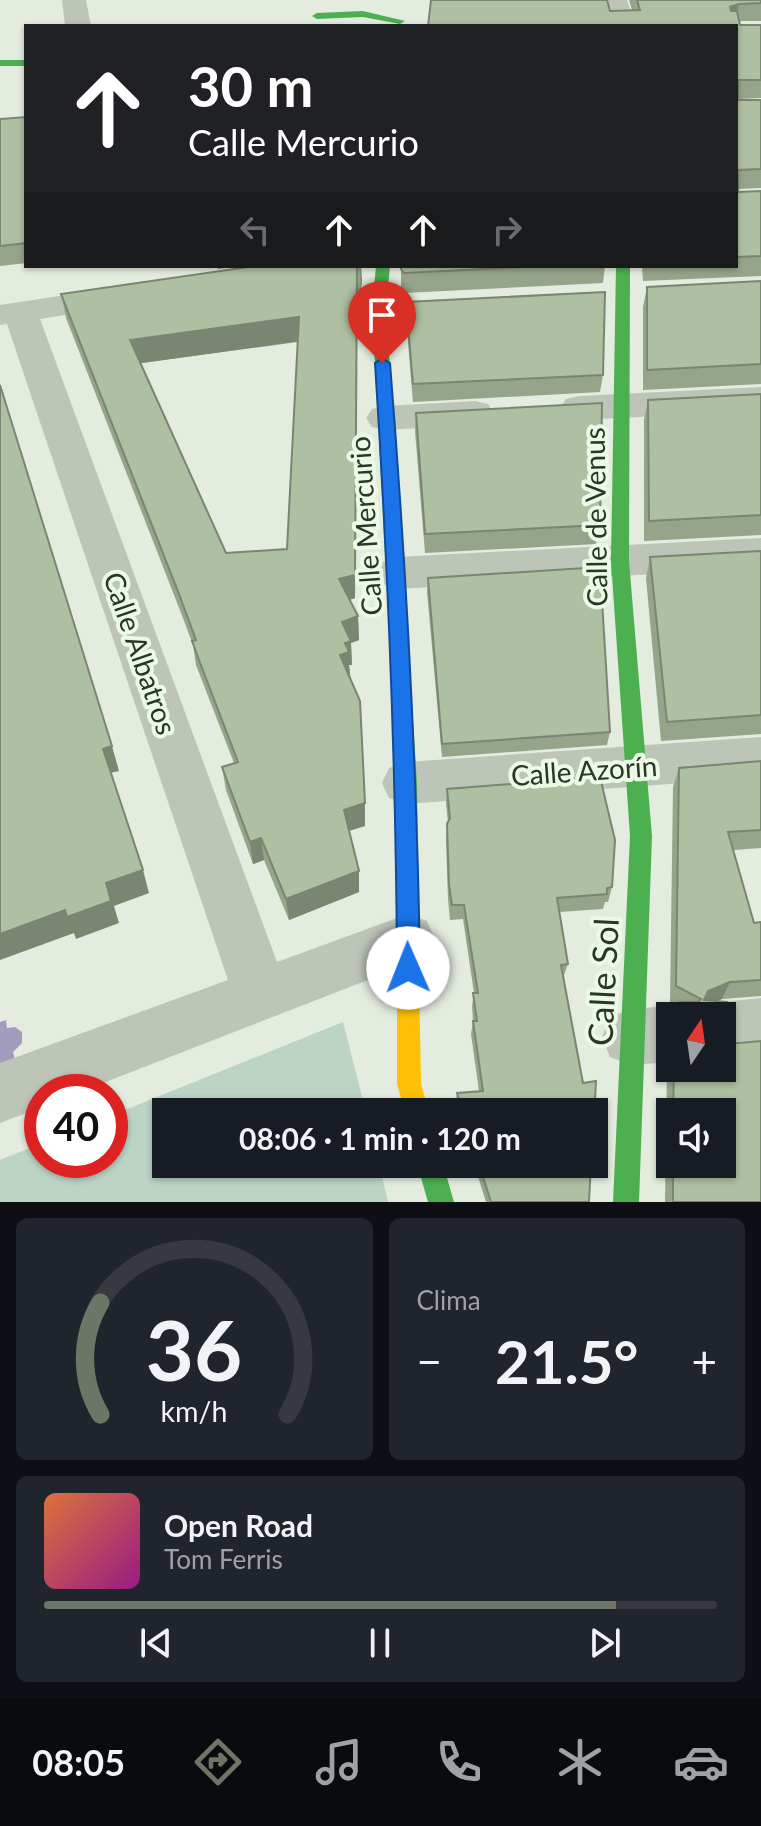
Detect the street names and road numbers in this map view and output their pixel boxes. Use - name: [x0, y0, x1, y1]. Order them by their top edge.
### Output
- street label: Calle de Venus: [576, 427, 614, 607]
- street label: Calle Mercurio: [342, 435, 388, 617]
- street label: Calle Albatros: [97, 567, 185, 739]
- street label: Calle Azorín: [510, 748, 658, 792]
- street label: Calle Sol: [578, 917, 626, 1047]

